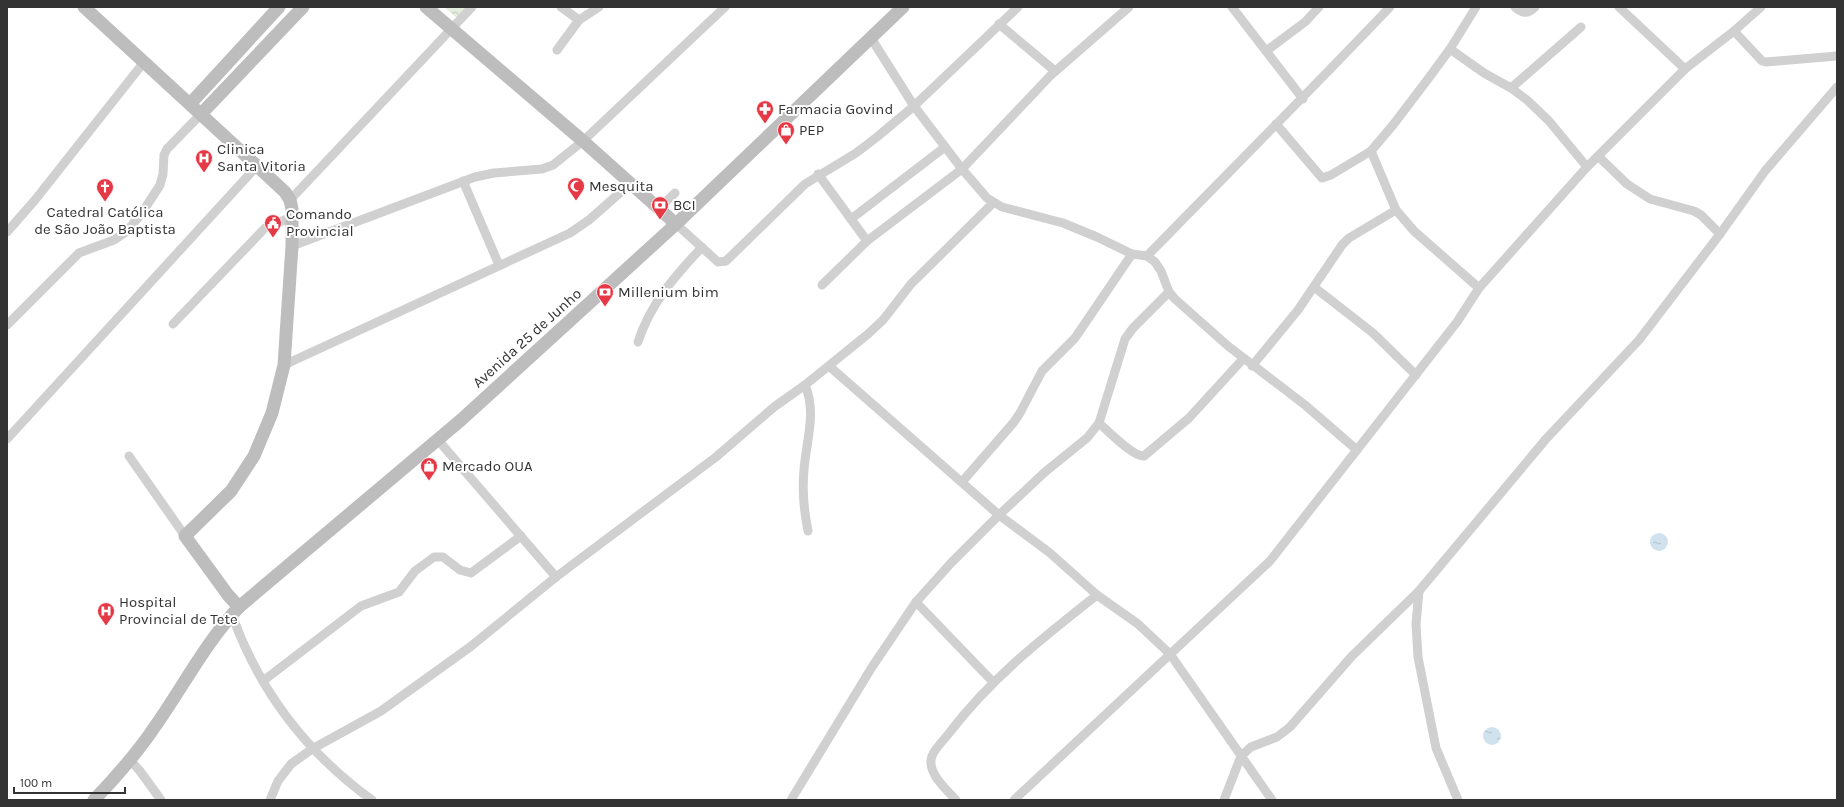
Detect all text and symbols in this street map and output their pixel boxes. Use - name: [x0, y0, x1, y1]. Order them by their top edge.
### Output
- pharmacy icon: Farmacia Govind: [755, 99, 775, 124]
- place label: Farmacia Govind: [778, 100, 893, 118]
- shop icon: PEP: [776, 120, 796, 145]
- place label: PEP: [799, 121, 824, 139]
- place label: Clinica Santa Vitoria: [217, 140, 306, 175]
- hospital icon: Clinica Santa Vitoria: [194, 148, 214, 173]
- mosque icon: Mesquita: [566, 176, 586, 201]
- church icon: Catedral Católica de São João Baptista: [95, 177, 115, 202]
- place label: Mesquita: [589, 177, 654, 195]
- bank icon: BCI: [650, 195, 670, 220]
- place label: BCI: [673, 196, 696, 214]
- place label: Catedral Católica de São João Baptista: [34, 203, 176, 238]
- place label: Comando Provincial: [286, 205, 354, 240]
- public building icon: Comando Provincial: [263, 213, 283, 238]
- bank icon: Millenium bim: [595, 282, 615, 307]
- place label: Millenium bim: [618, 283, 719, 301]
- street label: Avenida 25 de Junho: [469, 284, 585, 392]
- shop icon: Mercado OUA: [419, 456, 439, 481]
- place label: Mercado OUA: [442, 457, 533, 475]
- place label: Hospital Provincial de Tete: [119, 593, 238, 628]
- hospital icon: Hospital Provincial de Tete: [96, 601, 116, 626]
- scale bar: [14, 769, 125, 795]
- text: 100 m: [20, 776, 52, 790]

